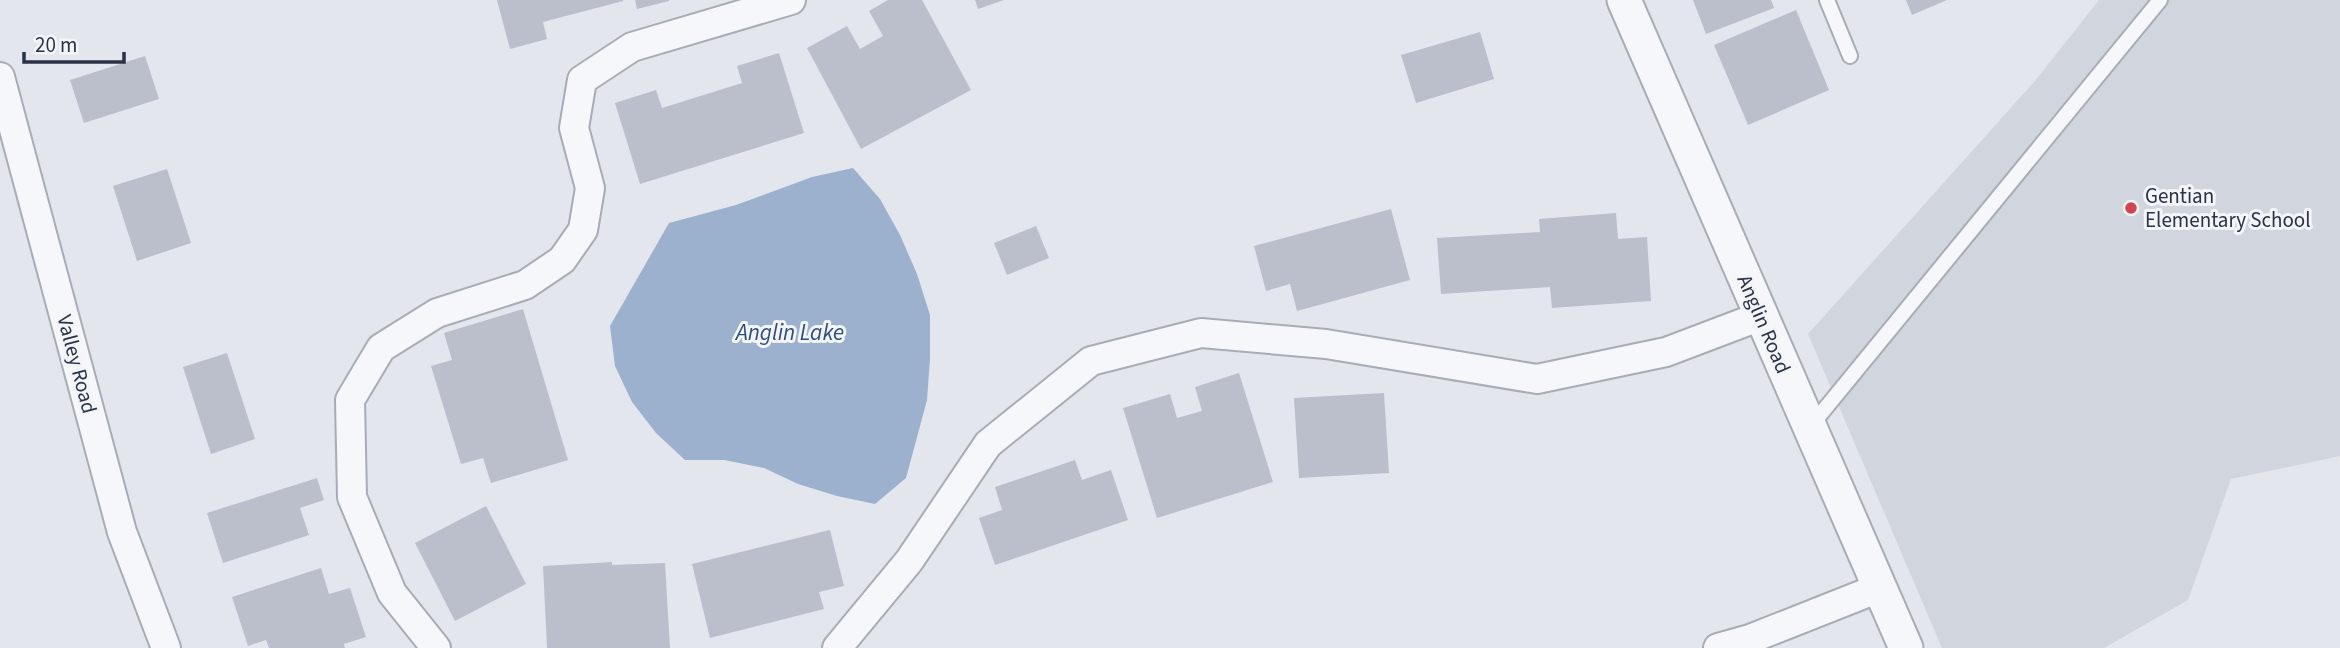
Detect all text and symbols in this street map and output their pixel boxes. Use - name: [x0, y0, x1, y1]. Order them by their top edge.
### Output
- scale bar: [24, 21, 124, 65]
- text: 20 m: [35, 30, 77, 60]
- place label: Gentian Elementary School: [2145, 181, 2311, 235]
- marker: Gentian Elementary School: [2123, 200, 2139, 216]
- street label: Anglin Road: [1730, 270, 1798, 378]
- street label: Valley Road: [49, 311, 105, 417]
- water label: Anglin Lake: [734, 316, 844, 349]

